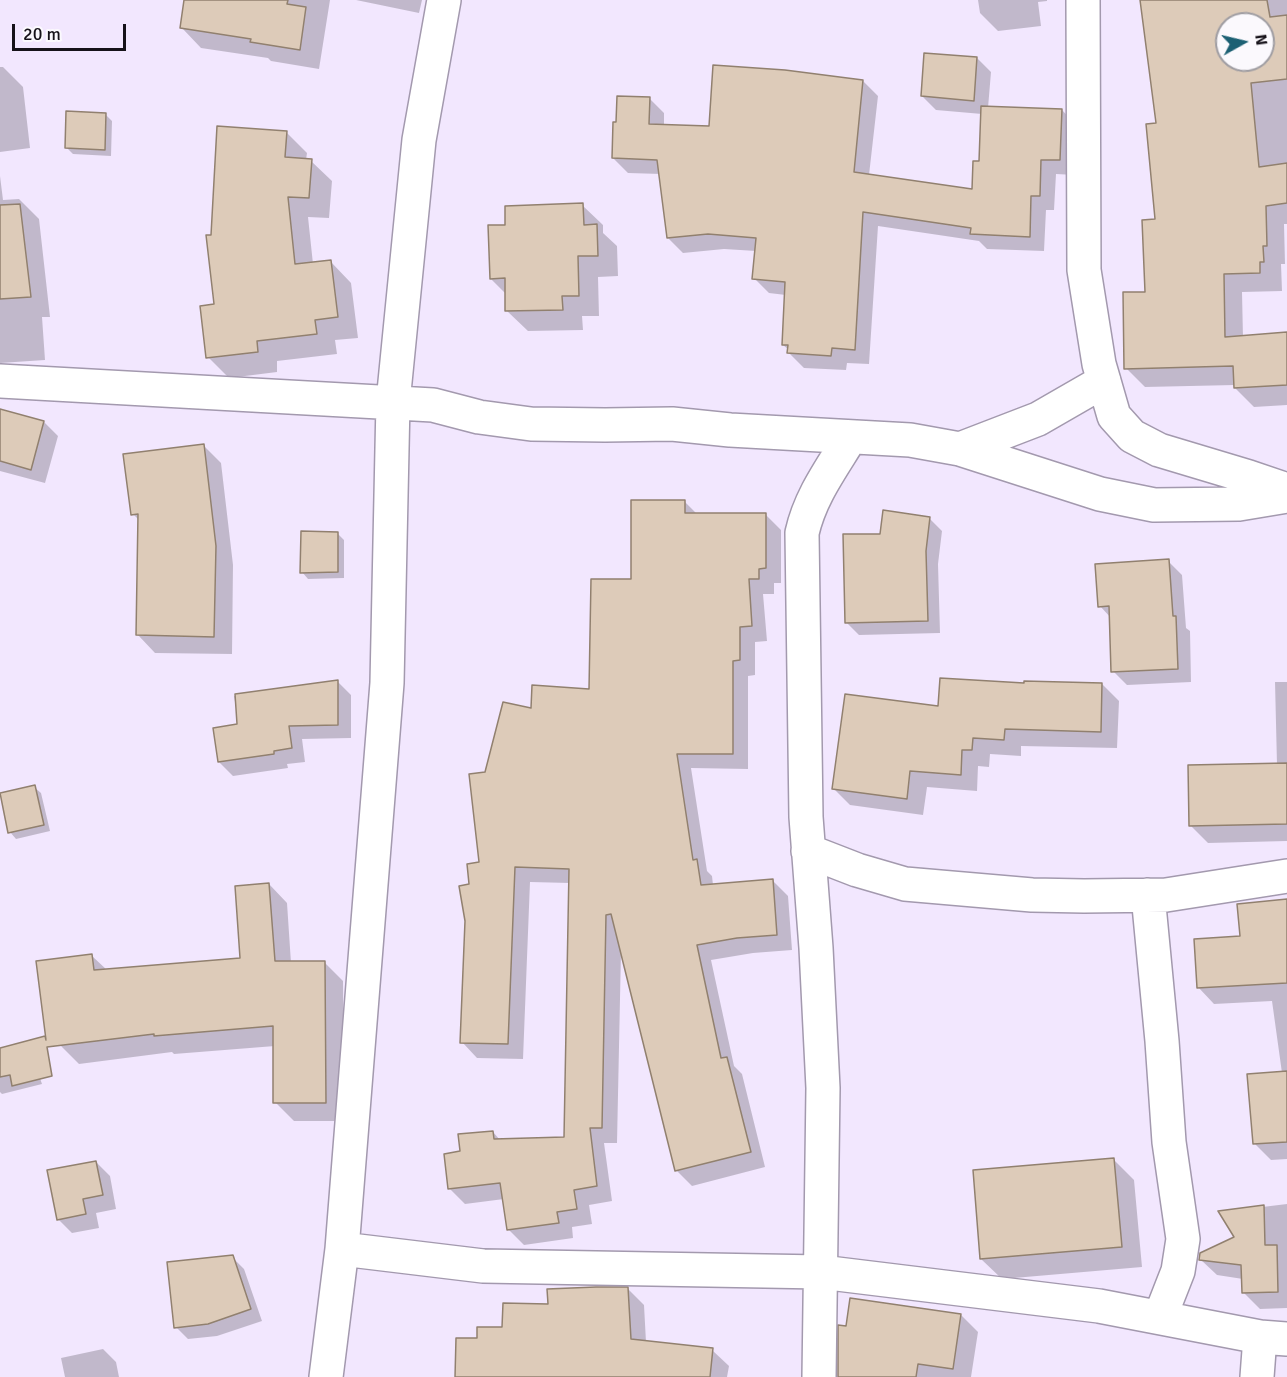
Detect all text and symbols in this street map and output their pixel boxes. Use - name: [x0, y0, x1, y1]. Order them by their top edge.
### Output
- scale bar: [15, 12, 129, 50]
- north arrow: [1215, 12, 1275, 72]
- text: 20 m: [23, 23, 61, 45]
- text: N: [1250, 33, 1272, 47]

